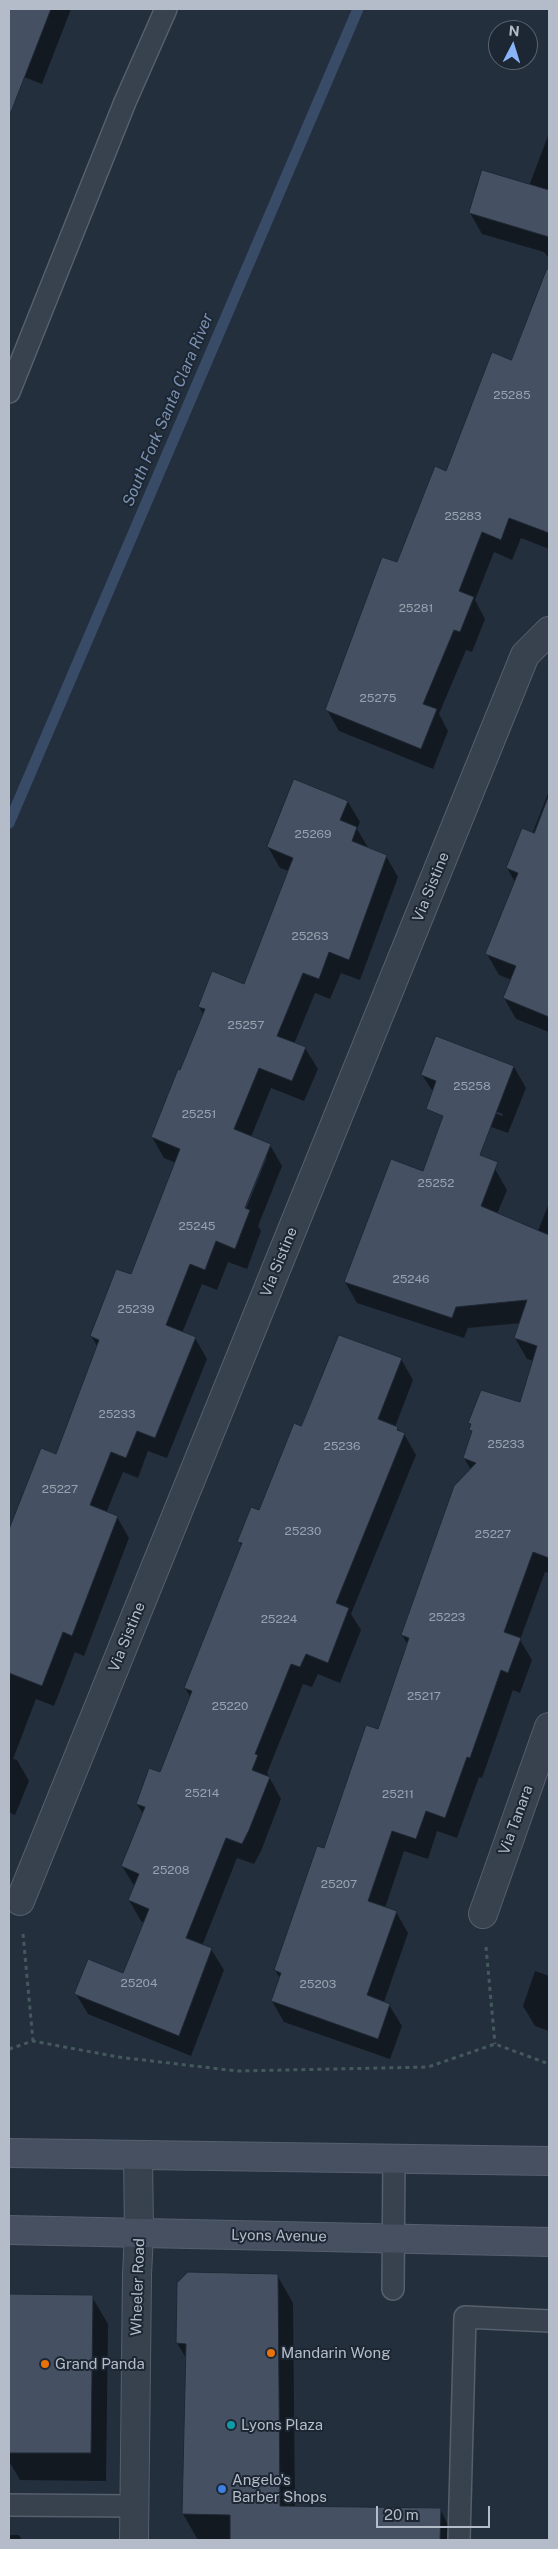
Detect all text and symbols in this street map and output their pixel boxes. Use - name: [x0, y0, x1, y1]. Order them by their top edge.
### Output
- north arrow: [488, 20, 538, 70]
- text: N: [508, 23, 520, 39]
- water label: South Fork Santa Clara River: [119, 311, 217, 509]
- house number: 25285: [493, 388, 531, 402]
- house number: 25283: [444, 509, 482, 523]
- house number: 25281: [399, 601, 433, 615]
- house number: 25275: [360, 691, 396, 705]
- house number: 25269: [295, 827, 331, 841]
- street label: Via Sistine: [409, 849, 453, 925]
- house number: 25263: [292, 929, 328, 943]
- house number: 25257: [228, 1018, 264, 1032]
- house number: 25258: [453, 1079, 491, 1093]
- house number: 25251: [182, 1107, 216, 1121]
- house number: 25252: [418, 1176, 454, 1190]
- house number: 25245: [178, 1219, 216, 1233]
- street label: Via Sistine: [257, 1224, 301, 1300]
- house number: 25246: [392, 1272, 430, 1286]
- house number: 25239: [118, 1302, 154, 1316]
- house number: 25233: [98, 1407, 136, 1421]
- house number: 25233: [487, 1437, 525, 1451]
- house number: 25236: [324, 1439, 360, 1453]
- house number: 25227: [42, 1482, 78, 1496]
- house number: 25230: [285, 1524, 321, 1538]
- house number: 25227: [475, 1527, 511, 1541]
- street label: Via Sistine: [105, 1599, 149, 1675]
- house number: 25223: [429, 1610, 465, 1624]
- house number: 25224: [261, 1612, 297, 1626]
- house number: 25217: [407, 1689, 441, 1703]
- house number: 25220: [212, 1699, 248, 1713]
- street label: Via Tanara: [495, 1783, 537, 1857]
- house number: 25214: [185, 1786, 219, 1800]
- house number: 25211: [382, 1787, 414, 1801]
- house number: 25208: [152, 1863, 190, 1877]
- house number: 25207: [321, 1877, 357, 1891]
- house number: 25204: [121, 1976, 157, 1990]
- house number: 25203: [300, 1977, 336, 1991]
- street label: Lyons Avenue: [231, 2226, 327, 2246]
- street label: Wheeler Road: [127, 2238, 149, 2336]
- place label: Mandarin Wong: [281, 2344, 390, 2362]
- marker: Mandarin Wong: [265, 2347, 277, 2359]
- place label: Grand Panda: [55, 2355, 145, 2373]
- marker: Grand Panda: [39, 2358, 51, 2370]
- place label: Lyons Plaza: [241, 2416, 323, 2434]
- marker: Lyons Plaza: [225, 2419, 237, 2431]
- place label: Angelo's Barber Shops: [232, 2471, 327, 2506]
- marker: Angelo's Barber Shops: [216, 2483, 228, 2495]
- scale bar: [378, 2496, 492, 2528]
- text: 20 m: [384, 2506, 419, 2523]

